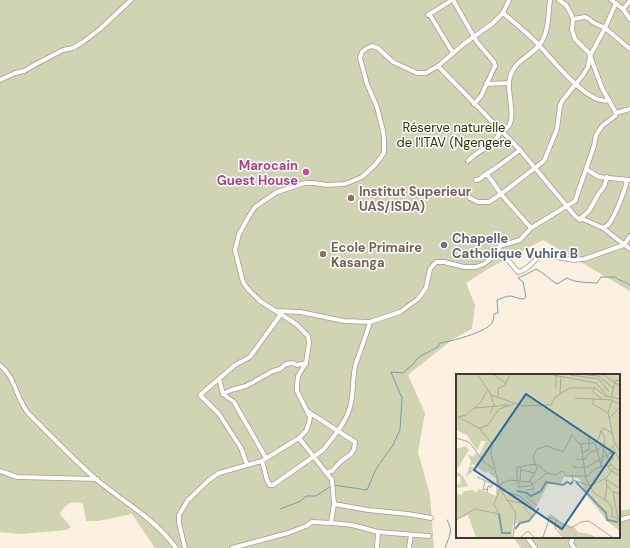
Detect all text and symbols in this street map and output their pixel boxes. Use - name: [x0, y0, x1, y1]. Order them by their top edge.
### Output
- park label: Réserve naturelle de l'ITAV (Ngengere: [397, 119, 511, 151]
- place label: Marocain Guest House: [217, 157, 298, 189]
- marker: Marocain Guest House: [301, 167, 311, 177]
- place label: Institut Superieur UAS/ISDA): [359, 183, 472, 215]
- marker: Institut Superieur UAS/ISDA): [346, 193, 356, 203]
- place label: Chapelle Catholique Vuhira B: [452, 230, 578, 262]
- place label: Ecole Primaire Kasanga: [331, 239, 422, 271]
- marker: Chapelle Catholique Vuhira B: [439, 240, 449, 250]
- marker: Ecole Primaire Kasanga: [318, 249, 328, 259]
- inset map: [456, 374, 620, 538]

